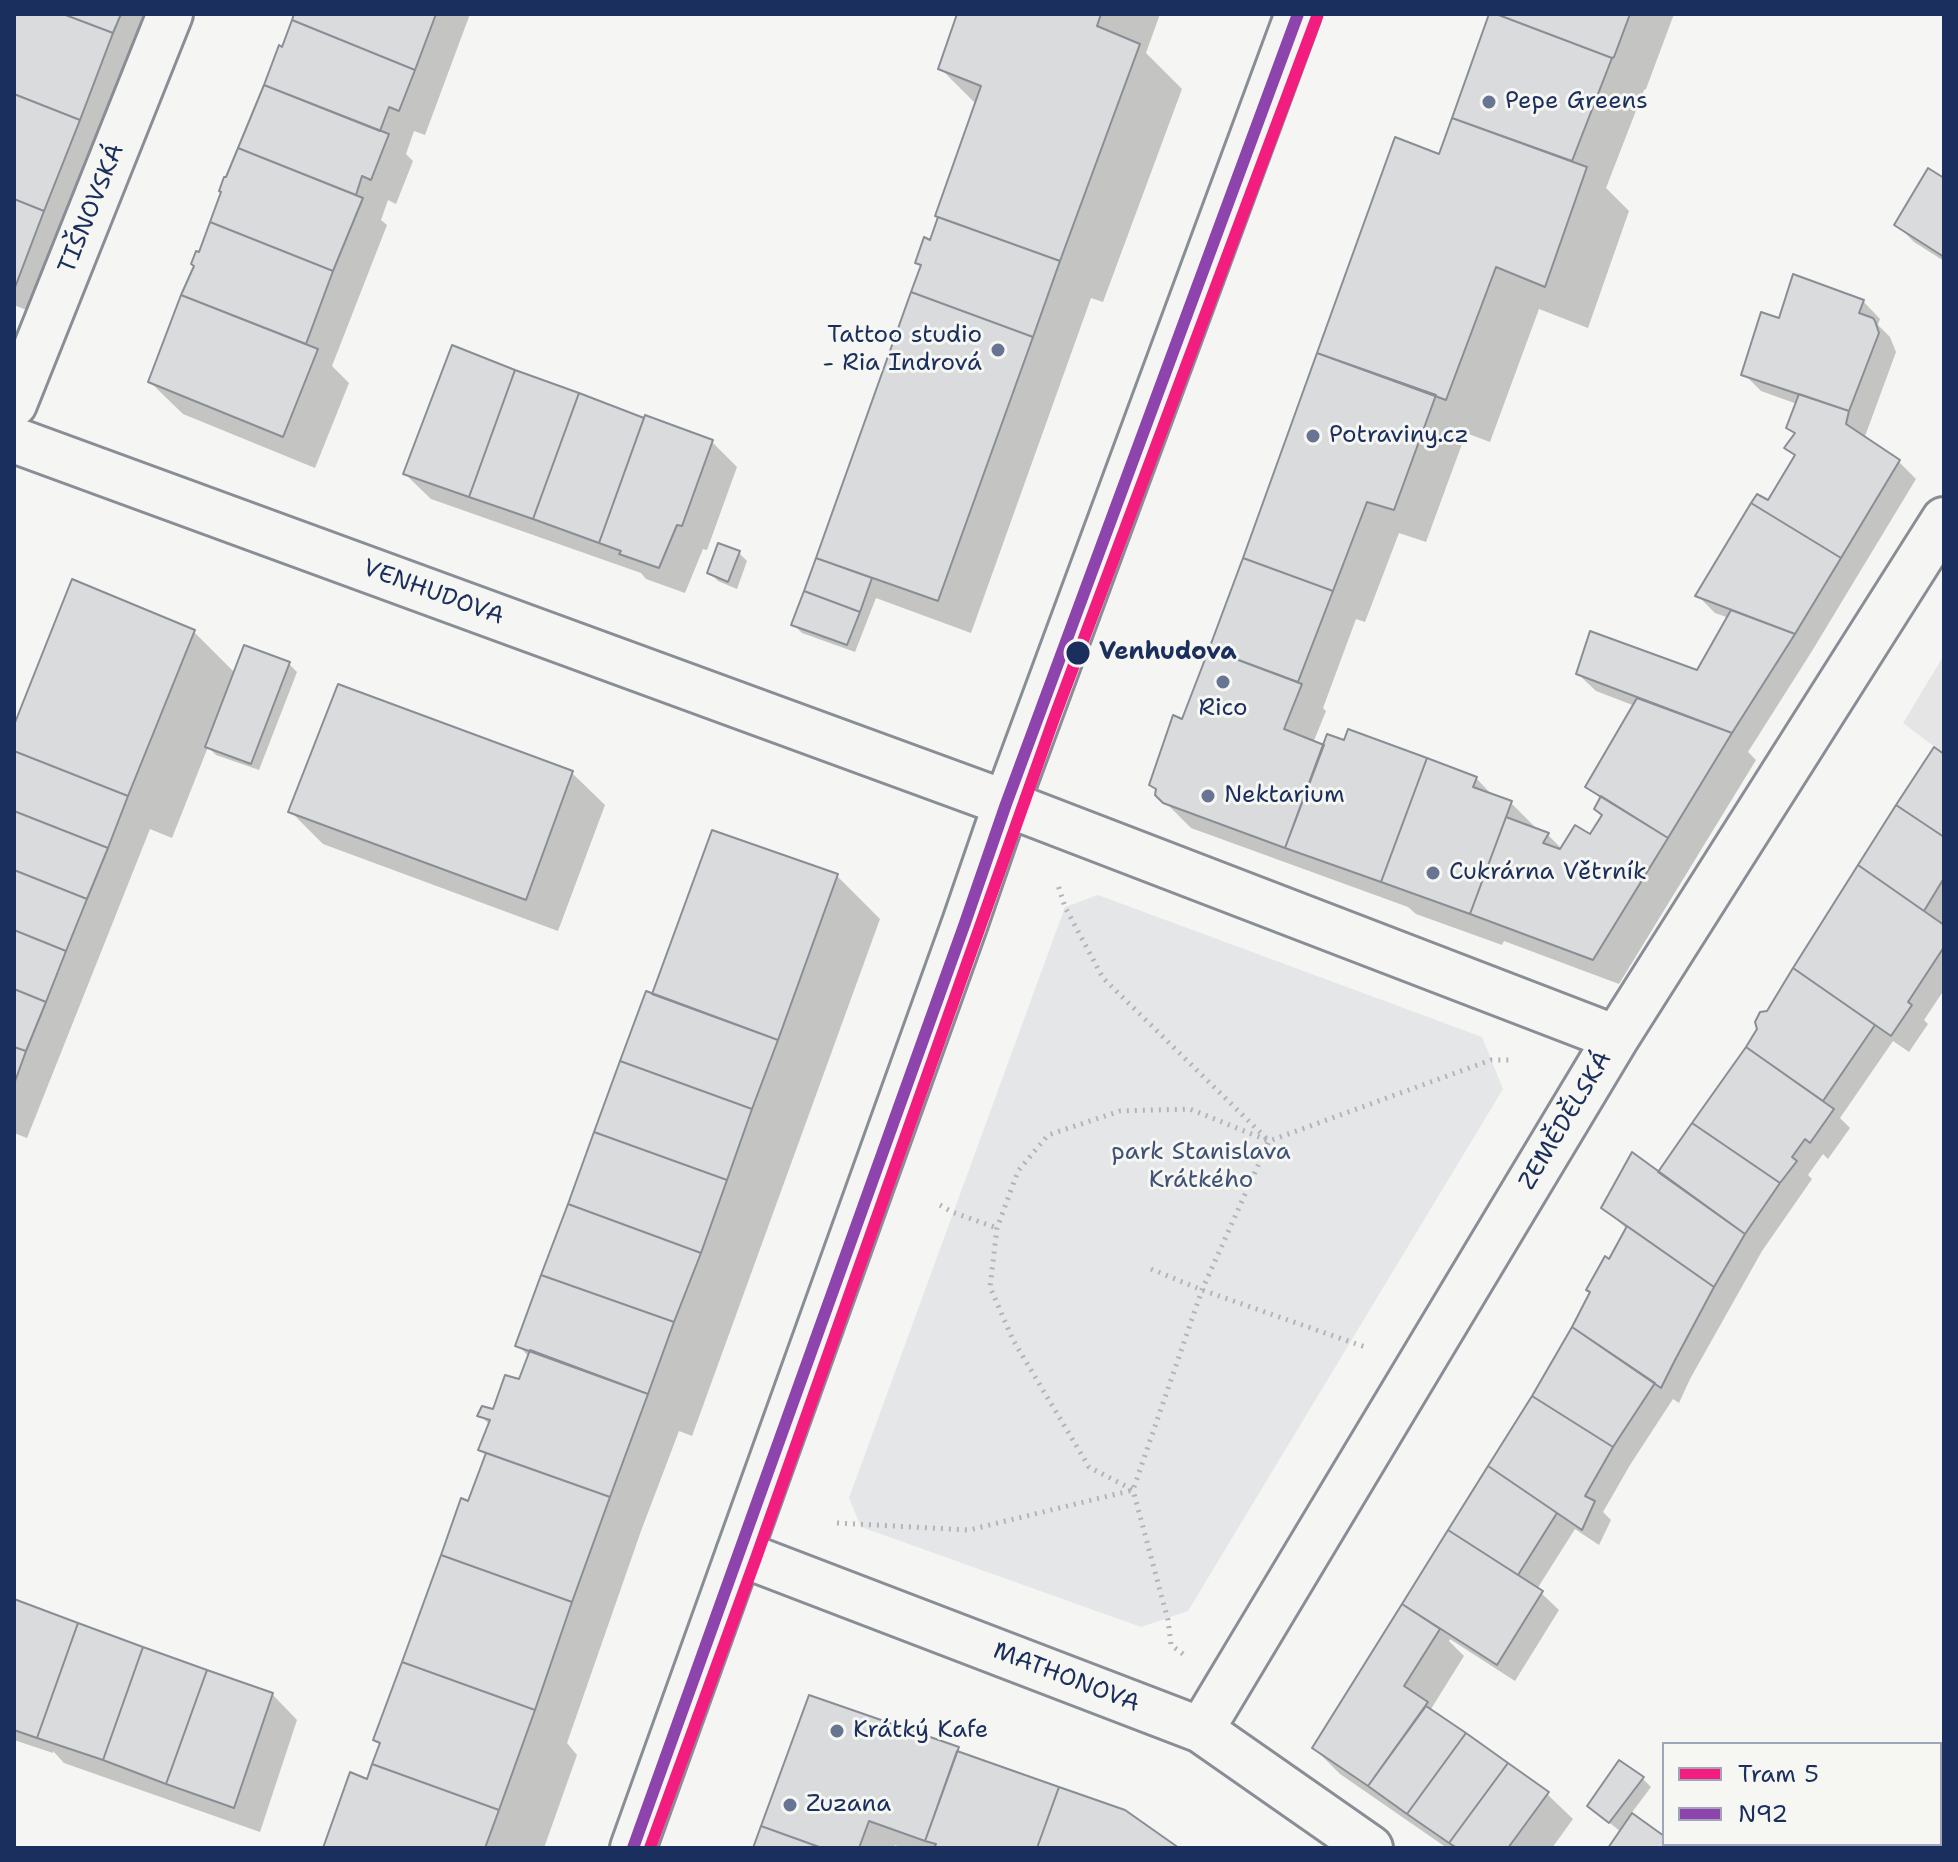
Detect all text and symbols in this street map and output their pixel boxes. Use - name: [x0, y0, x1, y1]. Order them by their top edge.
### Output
- place label: Pepe Greens: [1505, 88, 1648, 116]
- marker: Pepe Greens: [1480, 93, 1498, 111]
- street label: TIŠNOVSKÁ: [53, 140, 131, 278]
- place label: Tattoo studio - Ria Indrová: [822, 322, 982, 378]
- marker: Tattoo studio - Ria Indrová: [989, 341, 1007, 359]
- place label: Potraviny.cz: [1329, 422, 1469, 450]
- marker: Potraviny.cz: [1304, 427, 1322, 445]
- street label: VENHUDOVA: [359, 554, 507, 632]
- marker: Venhudova: [1064, 639, 1092, 667]
- place label: Venhudova: [1099, 639, 1237, 667]
- marker: Rico: [1214, 673, 1232, 691]
- place label: Rico: [1199, 695, 1247, 723]
- place label: Nektarium: [1224, 782, 1345, 810]
- marker: Nektarium: [1199, 787, 1217, 805]
- place label: Cukrárna Větrník: [1449, 859, 1647, 887]
- marker: Cukrárna Větrník: [1424, 864, 1442, 882]
- street label: ZEMĚDĚLSKÁ: [1514, 1047, 1618, 1195]
- park label: park Stanislava Krátkého: [1111, 1139, 1291, 1195]
- street label: MATHONOVA: [989, 1637, 1143, 1719]
- place label: Krátký Kafe: [853, 1717, 988, 1745]
- marker: Krátký Kafe: [828, 1722, 846, 1740]
- legend: [1662, 1742, 1942, 1846]
- text: Tram 5: [1738, 1758, 1819, 1790]
- place label: Zuzana: [806, 1791, 891, 1819]
- marker: Zuzana: [781, 1796, 799, 1814]
- text: N92: [1738, 1798, 1788, 1830]

